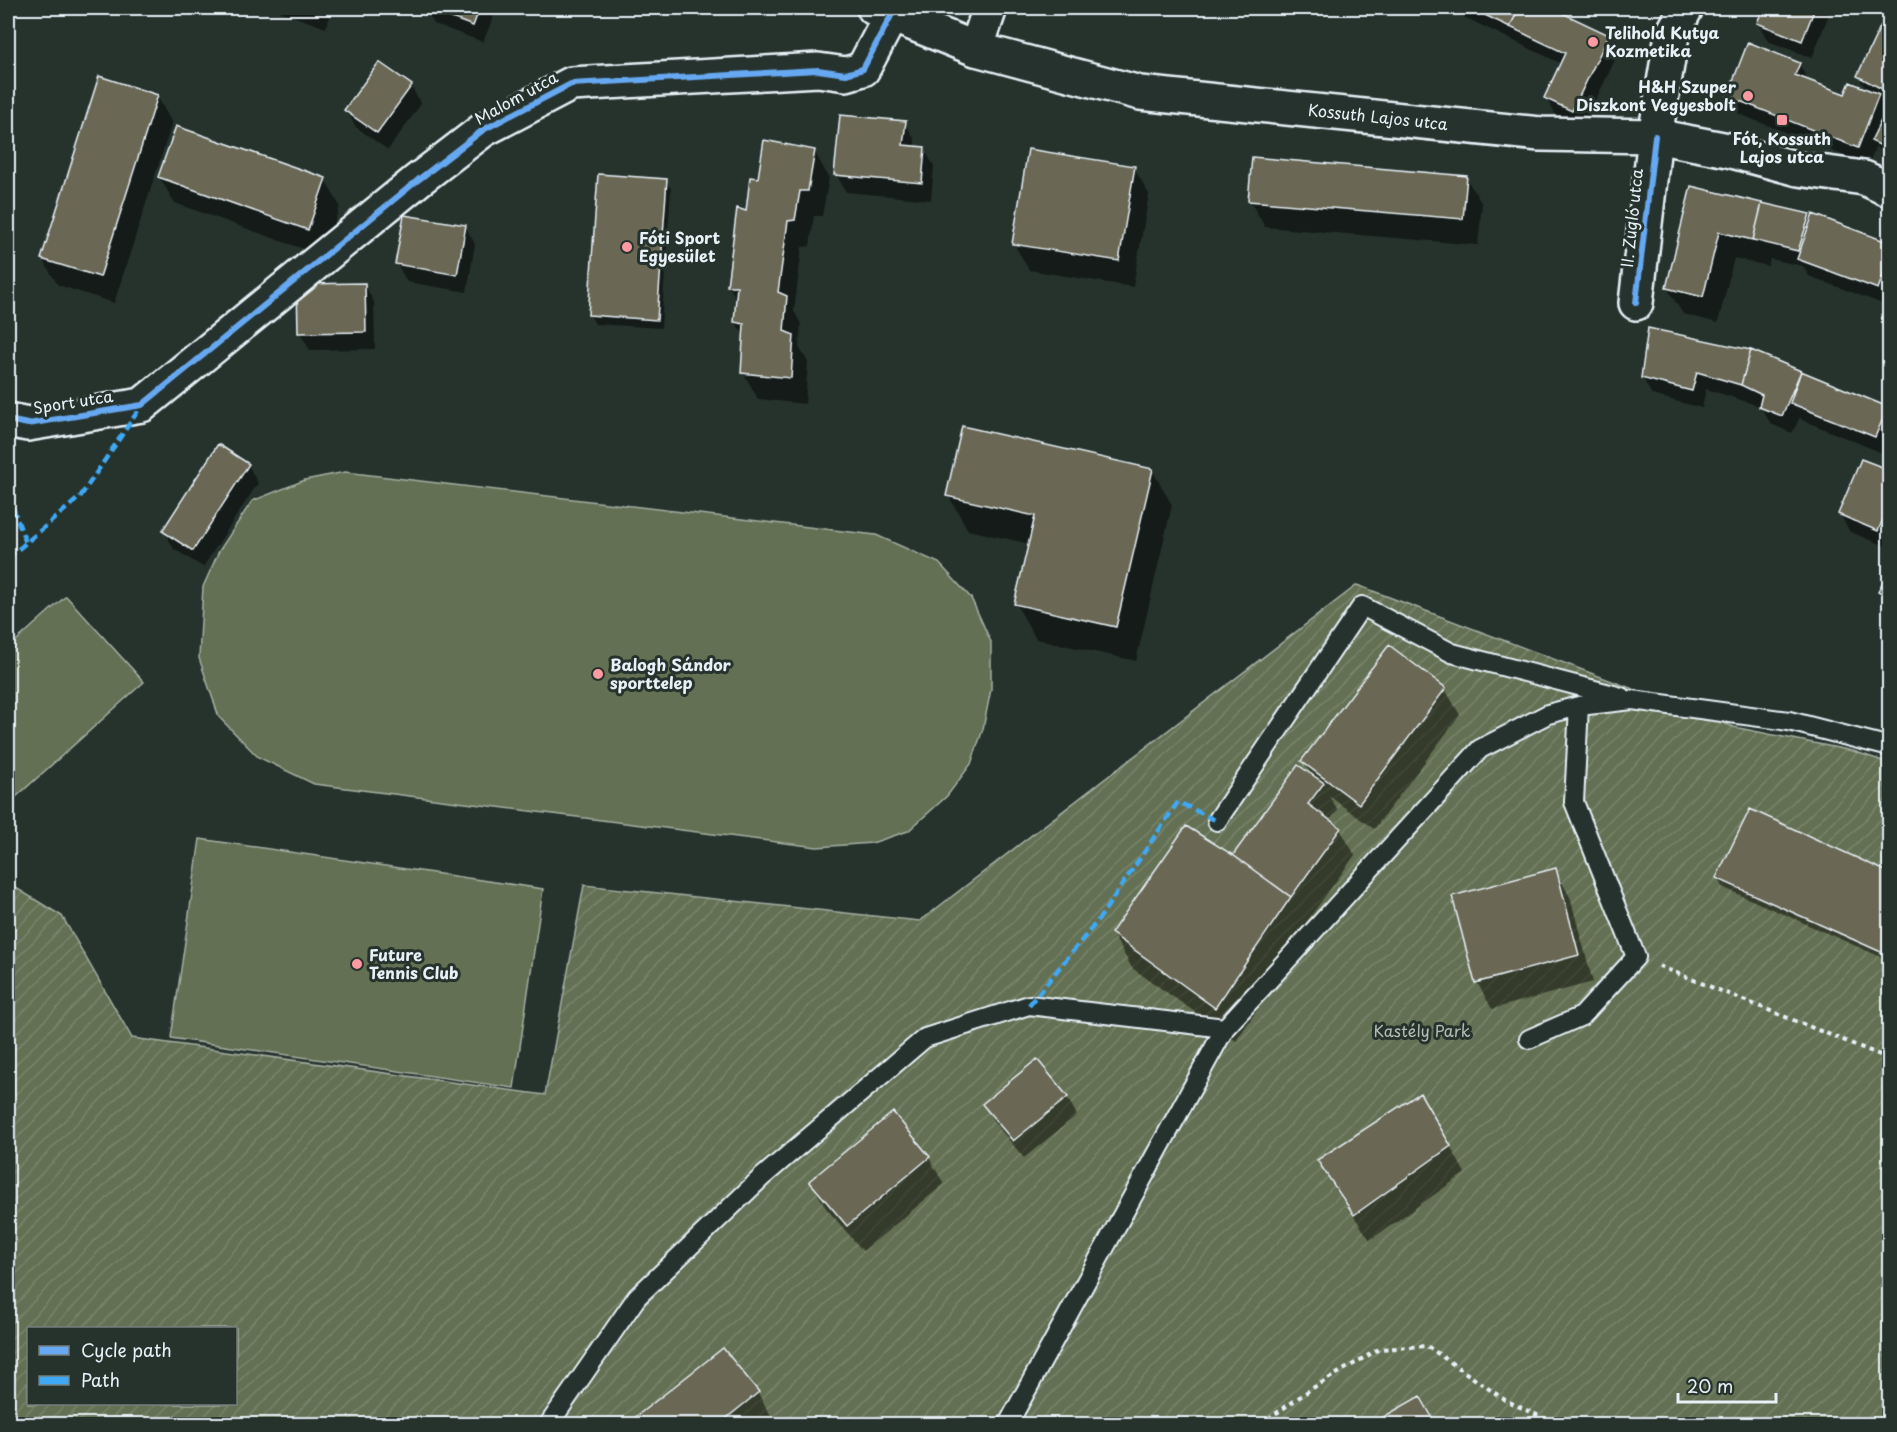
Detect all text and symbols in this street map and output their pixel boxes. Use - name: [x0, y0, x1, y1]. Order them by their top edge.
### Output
- place label: Telihold Kutya Kozmetika: [1605, 20, 1720, 62]
- marker: Telihold Kutya Kozmetika: [1586, 35, 1600, 49]
- street label: Malom utca: [469, 64, 562, 130]
- place label: H&H Szuper Diszkont Vegyesbolt: [1576, 74, 1737, 116]
- marker: H&H Szuper Diszkont Vegyesbolt: [1741, 89, 1755, 103]
- street label: Kossuth Lajos utca: [1307, 97, 1449, 135]
- marker: Fót, Kossuth Lajos utca: [1775, 113, 1789, 127]
- place label: Fót, Kossuth Lajos utca: [1733, 126, 1831, 168]
- street label: II. Zugló utca: [1614, 167, 1648, 268]
- place label: Fóti Sport Egyesület: [639, 225, 721, 267]
- marker: Fóti Sport Egyesület: [620, 240, 634, 254]
- street label: Sport utca: [31, 383, 115, 419]
- place label: Balogh Sándor sporttelep: [610, 652, 732, 694]
- marker: Balogh Sándor sporttelep: [591, 667, 605, 681]
- place label: Future Tennis Club: [369, 942, 458, 984]
- marker: Future Tennis Club: [350, 957, 364, 971]
- park label: Kastély Park: [1373, 1018, 1471, 1042]
- legend: [27, 1327, 237, 1405]
- text: Cycle path: [81, 1336, 172, 1363]
- text: Path: [81, 1366, 120, 1393]
- scale bar: [1678, 1366, 1776, 1404]
- text: 20 m: [1687, 1372, 1733, 1399]

